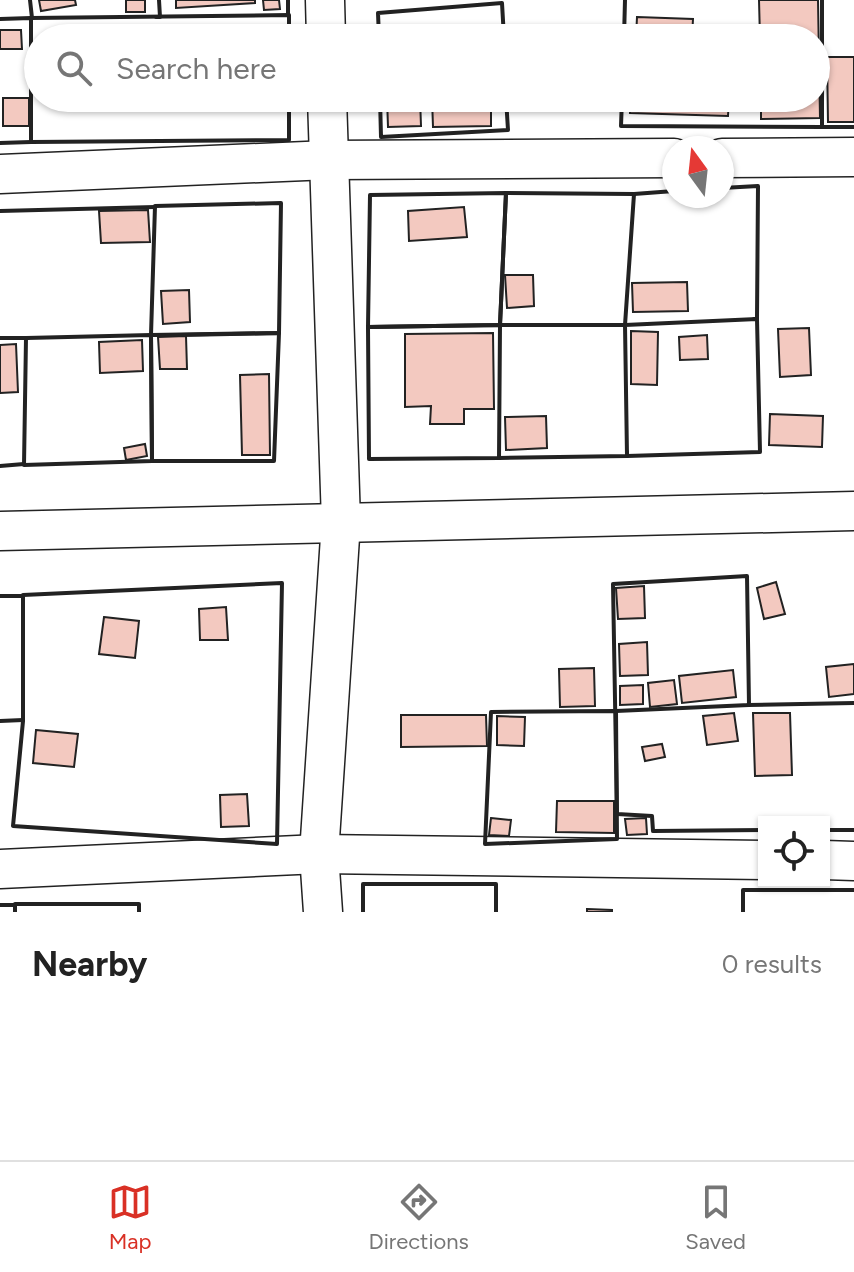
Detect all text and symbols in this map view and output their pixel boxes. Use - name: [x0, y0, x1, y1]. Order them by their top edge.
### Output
- search box: [24, 24, 830, 112]
- icon: search: [52, 46, 96, 90]
- text: Search here: [116, 50, 276, 87]
- north arrow: [662, 136, 734, 208]
- map controls: [758, 816, 830, 888]
- button: locate: [758, 816, 830, 888]
- text: Nearby: [32, 944, 147, 985]
- text: 0 results: [722, 948, 822, 980]
- tab: Map: [108, 1180, 152, 1255]
- tab: Directions: [369, 1180, 469, 1255]
- tab: Saved: [685, 1180, 746, 1255]

